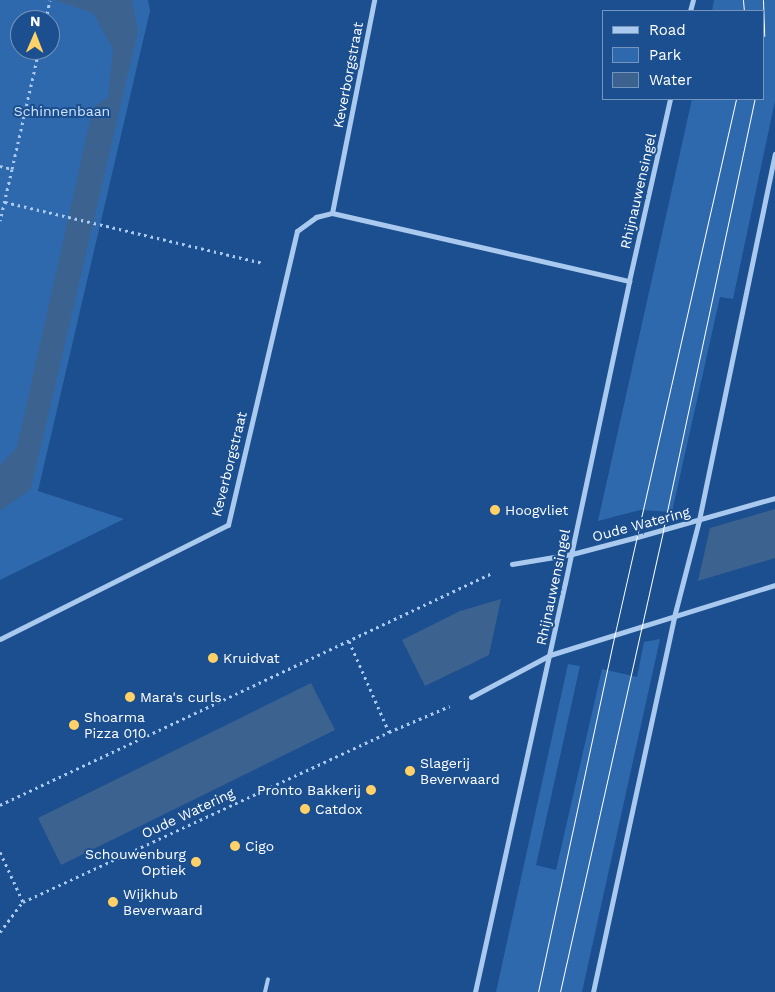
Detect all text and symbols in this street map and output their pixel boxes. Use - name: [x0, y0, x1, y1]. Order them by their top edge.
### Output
- north arrow: [10, 10, 60, 60]
- legend: [602, 10, 765, 100]
- text: N: [30, 13, 41, 29]
- street label: Keverborgstraat: [329, 21, 367, 129]
- text: Road: [649, 21, 686, 39]
- text: Park: [649, 46, 681, 64]
- text: Water: [649, 71, 692, 89]
- park label: Schinnenbaan: [14, 103, 110, 119]
- street label: Rhijnauwensingel: [617, 131, 659, 251]
- street label: Keverborgstraat: [208, 410, 250, 518]
- place label: Hoogvliet: [505, 502, 568, 518]
- street label: Oude Watering: [590, 503, 692, 545]
- marker: Hoogvliet: [489, 504, 501, 516]
- street label: Rhijnauwensingel: [532, 527, 574, 647]
- place label: Kruidvat: [223, 650, 280, 666]
- marker: Kruidvat: [207, 652, 219, 664]
- place label: Mara's curls: [140, 689, 222, 705]
- marker: Mara's curls: [124, 691, 136, 703]
- place label: Shoarma Pizza 010: [84, 709, 147, 742]
- marker: Shoarma Pizza 010: [68, 719, 80, 731]
- place label: Slagerij Beverwaard: [420, 755, 500, 788]
- marker: Slagerij Beverwaard: [404, 765, 416, 777]
- place label: Pronto Bakkerij: [257, 782, 361, 798]
- street label: Oude Watering: [139, 784, 237, 842]
- marker: Pronto Bakkerij: [365, 784, 377, 796]
- place label: Catdox: [315, 801, 362, 817]
- marker: Catdox: [299, 803, 311, 815]
- place label: Cigo: [245, 838, 274, 854]
- marker: Cigo: [229, 840, 241, 852]
- place label: Schouwenburg Optiek: [85, 846, 186, 879]
- marker: Schouwenburg Optiek: [190, 856, 202, 868]
- place label: Wijkhub Beverwaard: [123, 886, 203, 919]
- marker: Wijkhub Beverwaard: [107, 896, 119, 908]

